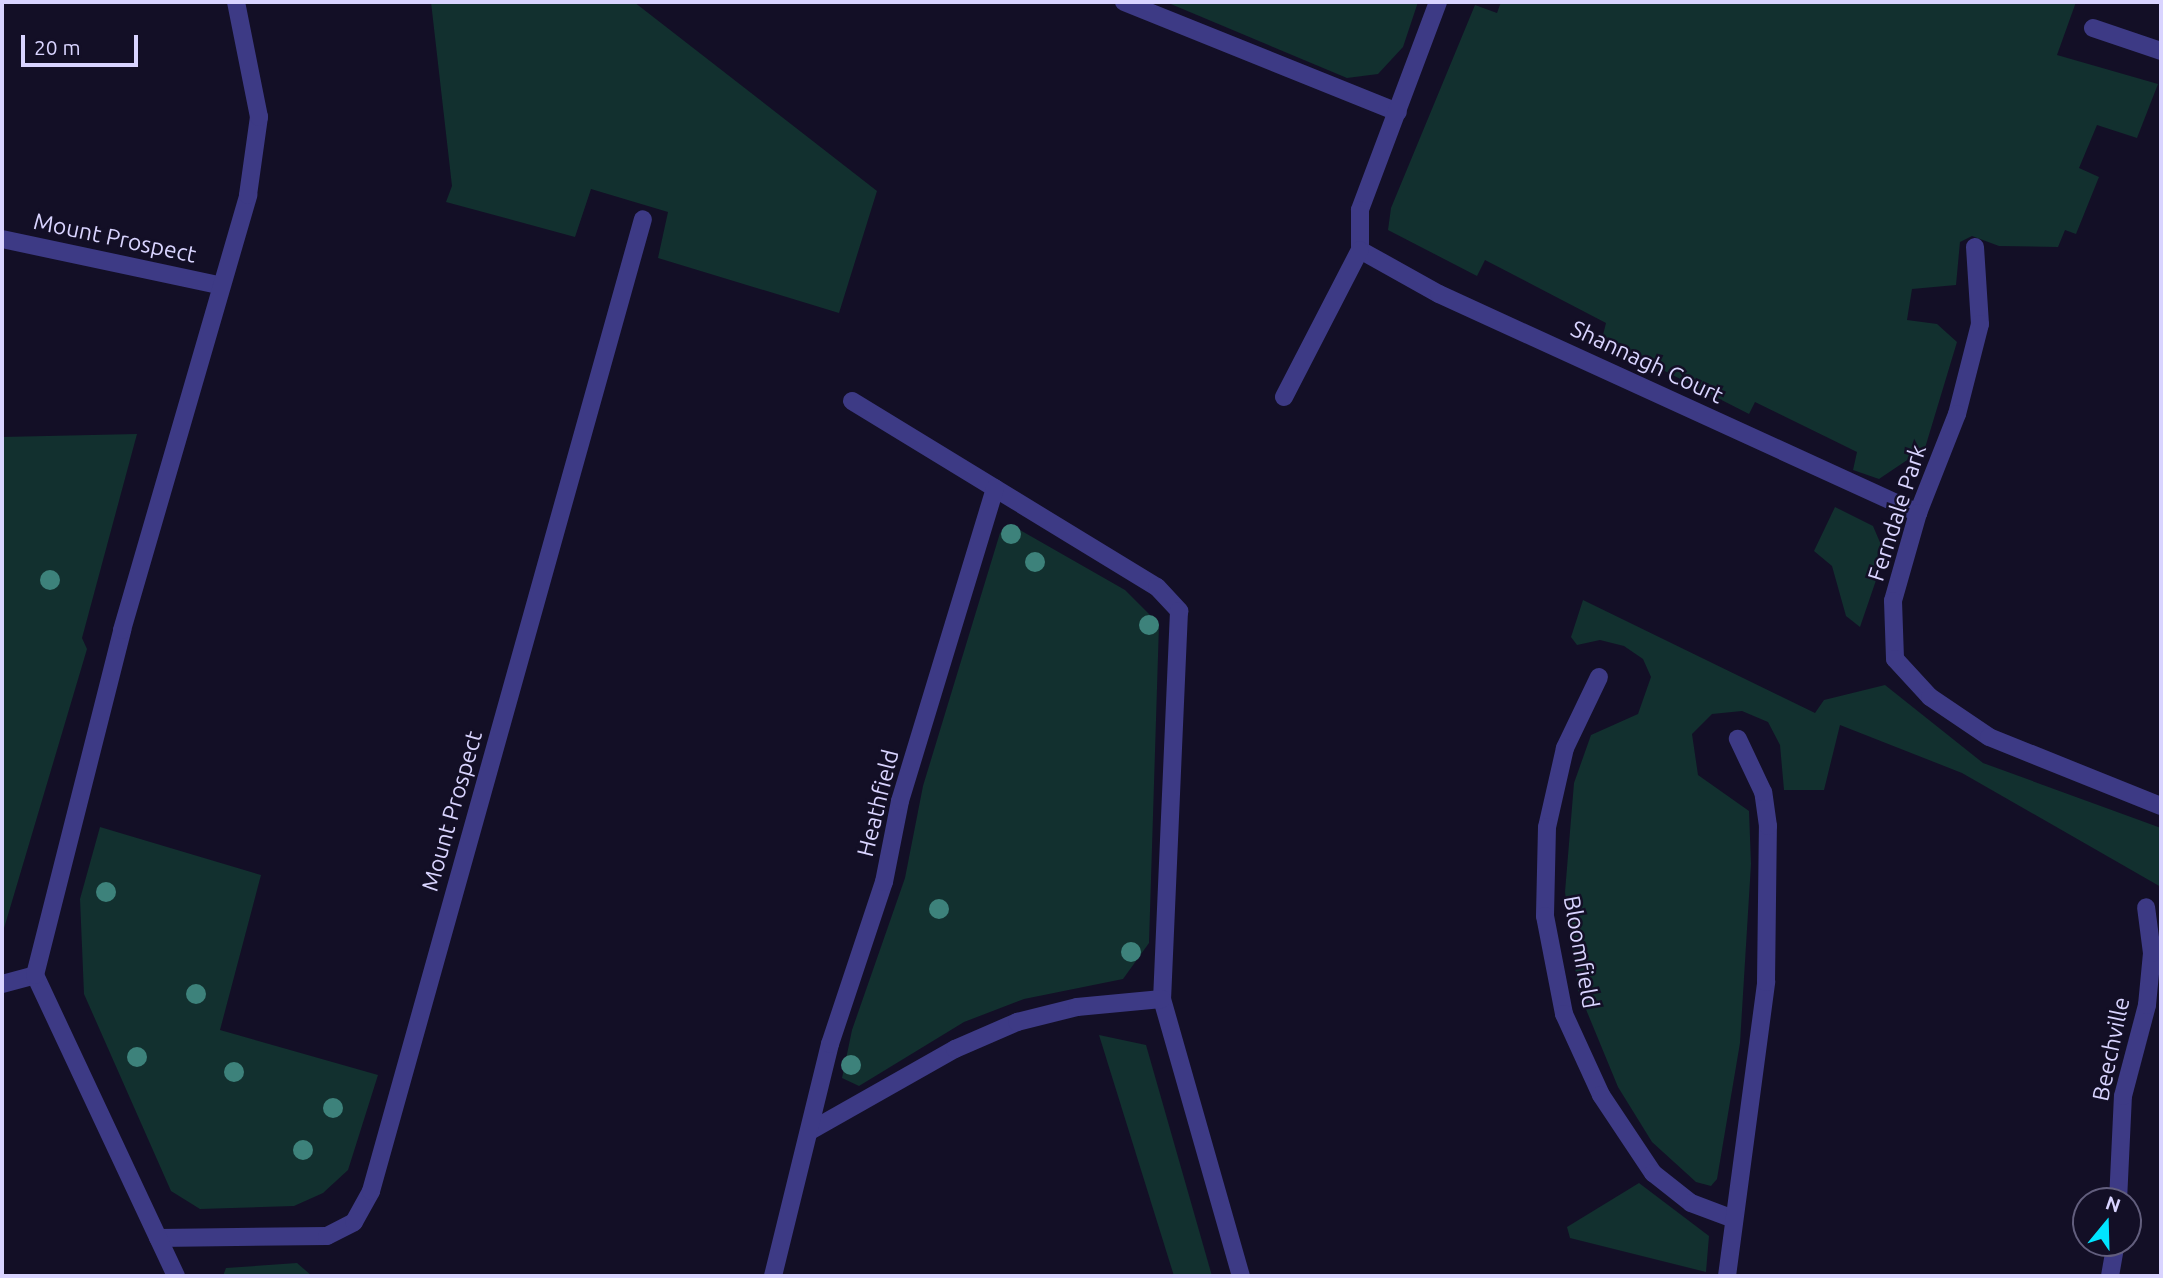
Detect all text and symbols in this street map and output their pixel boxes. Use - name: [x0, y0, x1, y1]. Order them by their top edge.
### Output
- scale bar: [24, 21, 142, 65]
- text: 20 m: [34, 35, 81, 59]
- street label: Mount Prospect: [31, 207, 199, 269]
- street label: Shannagh Court: [1566, 315, 1728, 409]
- street label: Ferndale Park: [1862, 441, 1932, 585]
- street label: Mount Prospect: [416, 728, 488, 894]
- street label: Heathfield: [851, 747, 905, 859]
- street label: Bloomfield: [1558, 894, 1604, 1010]
- street label: Beechville: [2087, 995, 2135, 1103]
- north arrow: [2072, 1187, 2142, 1257]
- text: N: [2103, 1191, 2123, 1217]

